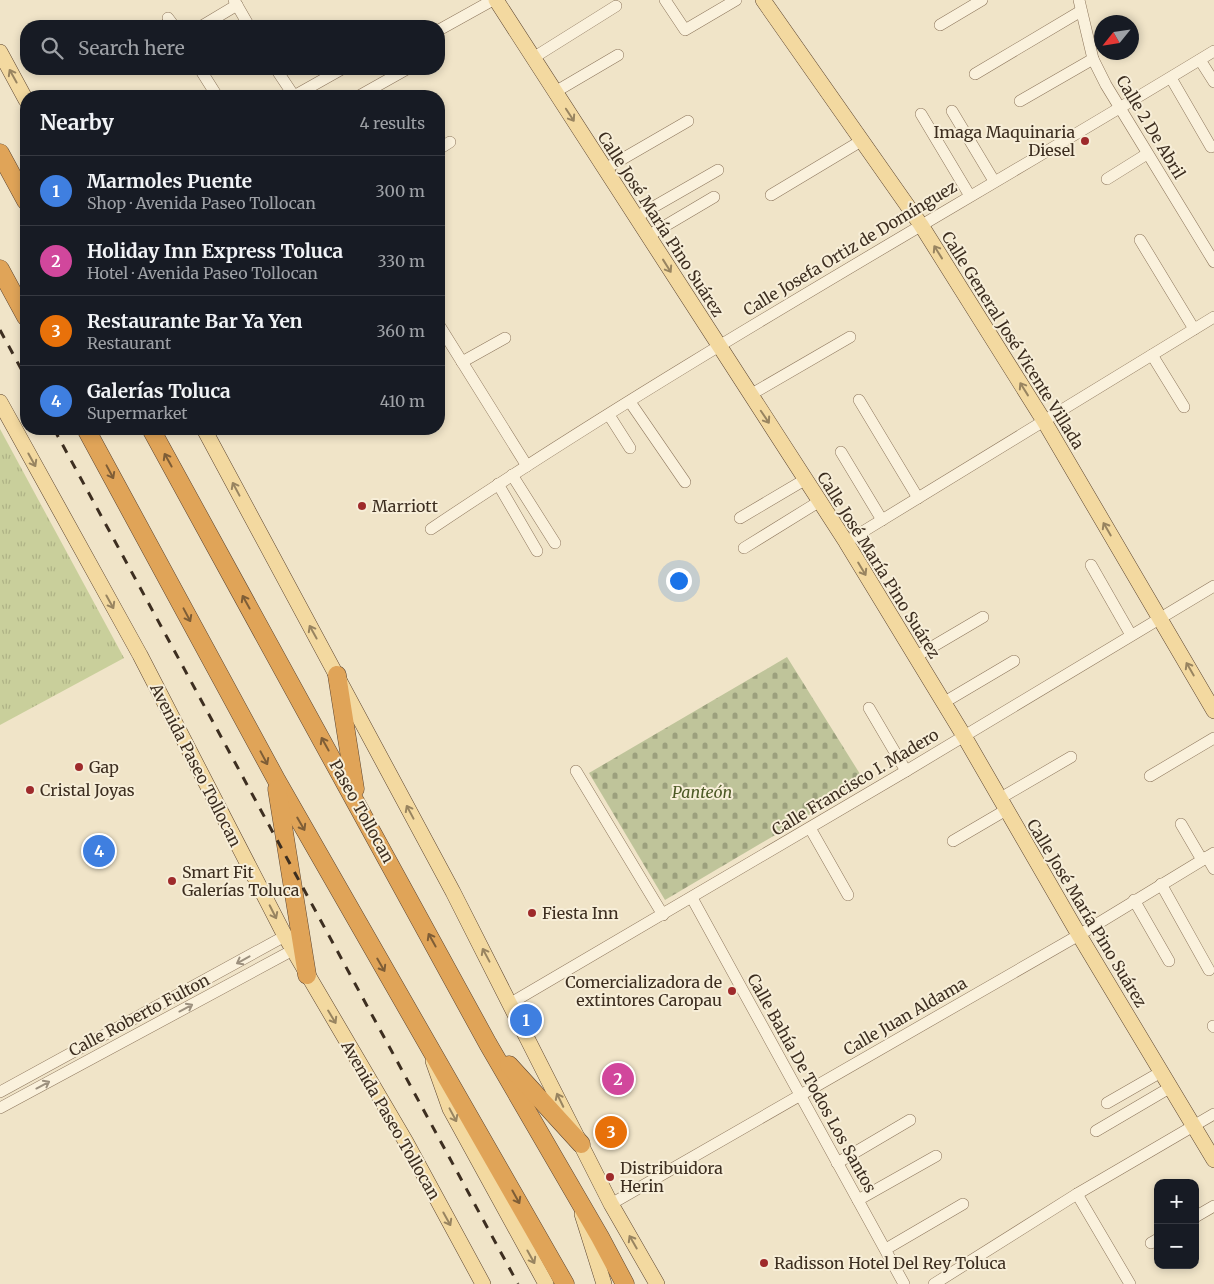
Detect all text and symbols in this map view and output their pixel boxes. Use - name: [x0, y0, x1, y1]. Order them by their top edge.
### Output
- north arrow: [1094, 15, 1139, 60]
- search box: [20, 20, 445, 75]
- icon: search: [38, 34, 66, 62]
- text: Search here: [78, 36, 185, 60]
- one-way arrow: [8, 69, 18, 84]
- street label: Calle 2 De Abril: [1112, 72, 1190, 182]
- one-way arrow: [565, 107, 575, 121]
- text: Nearby: [40, 109, 114, 136]
- text: 4 results: [359, 113, 425, 133]
- place label: Imaga Maquinaria Diesel: [934, 122, 1075, 160]
- street label: Calle José María Pino Suárez: [594, 128, 728, 320]
- marker: Imaga Maquinaria Diesel: [1079, 135, 1091, 147]
- text: Marmoles Puente: [87, 169, 252, 193]
- street label: Calle Josefa Ortiz de Domínguez: [740, 176, 961, 320]
- text: 1: [52, 181, 60, 201]
- text: 300 m: [376, 181, 425, 201]
- text: Shop · Avenida Paseo Tollocan: [87, 193, 316, 213]
- street label: Calle General José Vicente Villada: [937, 227, 1089, 453]
- text: Holiday Inn Express Toluca: [87, 239, 343, 263]
- one-way arrow: [932, 245, 942, 259]
- text: 2: [51, 251, 61, 271]
- text: 330 m: [378, 251, 425, 271]
- one-way arrow: [663, 258, 673, 272]
- text: Hotel · Avenida Paseo Tollocan: [87, 263, 318, 283]
- text: Restaurante Bar Ya Yen: [87, 309, 303, 333]
- text: 3: [51, 321, 61, 341]
- text: 360 m: [376, 321, 425, 341]
- text: Restaurant: [87, 333, 171, 353]
- text: Galerías Toluca: [87, 379, 231, 403]
- one-way arrow: [1019, 383, 1029, 397]
- text: 4: [51, 391, 61, 411]
- text: 410 m: [380, 391, 425, 411]
- text: Supermarket: [87, 403, 188, 423]
- one-way arrow: [760, 410, 770, 424]
- one-way arrow: [28, 452, 38, 466]
- one-way arrow: [163, 452, 173, 467]
- one-way arrow: [105, 464, 115, 478]
- street label: Calle José María Pino Suárez: [813, 468, 945, 662]
- one-way arrow: [231, 482, 241, 496]
- place label: Marriott: [372, 496, 439, 516]
- marker: Marriott: [356, 500, 368, 512]
- one-way arrow: [1102, 522, 1112, 536]
- one-way arrow: [857, 561, 867, 575]
- your location: [666, 568, 692, 594]
- one-way arrow: [106, 594, 116, 609]
- one-way arrow: [241, 595, 251, 610]
- one-way arrow: [182, 607, 192, 622]
- one-way arrow: [308, 625, 317, 640]
- one-way arrow: [1184, 663, 1194, 677]
- street label: Avenida Paseo Tollocan: [146, 679, 246, 850]
- street label: Calle Francisco I. Madero: [768, 724, 942, 840]
- one-way arrow: [320, 737, 330, 752]
- one-way arrow: [259, 750, 269, 765]
- street label: Paseo Tollocan: [325, 756, 399, 866]
- place label: Gap: [89, 757, 119, 777]
- marker: Gap: [73, 761, 85, 773]
- place label: Cristal Joyas: [40, 780, 135, 800]
- park label: Panteón: [672, 782, 732, 802]
- marker: Cristal Joyas: [24, 784, 36, 796]
- one-way arrow: [405, 804, 415, 819]
- street label: Calle José María Pino Suárez: [1023, 815, 1151, 1011]
- one-way arrow: [296, 816, 306, 831]
- pin: 4: [83, 832, 115, 870]
- place label: Smart Fit Galerías Toluca: [182, 862, 300, 900]
- marker: Smart Fit Galerías Toluca: [166, 875, 178, 887]
- place label: Fiesta Inn: [542, 903, 619, 923]
- one-way arrow: [268, 904, 278, 919]
- marker: Fiesta Inn: [526, 907, 538, 919]
- one-way arrow: [426, 933, 436, 947]
- one-way arrow: [481, 948, 490, 963]
- one-way arrow: [236, 955, 250, 965]
- one-way arrow: [377, 957, 387, 972]
- street label: Calle Roberto Fulton: [65, 969, 213, 1061]
- street label: Calle Bahía De Todos Los Santos: [743, 970, 881, 1196]
- place label: Comercializadora de extintores Caropau: [565, 972, 722, 1010]
- street label: Calle Juan Aldama: [840, 972, 971, 1059]
- marker: Comercializadora de extintores Caropau: [726, 985, 738, 997]
- pin: 1: [510, 1001, 542, 1039]
- one-way arrow: [178, 1003, 193, 1012]
- one-way arrow: [327, 1009, 337, 1023]
- street label: Avenida Paseo Tollocan: [337, 1036, 445, 1203]
- pin: 2: [602, 1060, 634, 1098]
- one-way arrow: [35, 1080, 50, 1089]
- one-way arrow: [555, 1093, 564, 1108]
- one-way arrow: [448, 1107, 458, 1122]
- pin: 3: [595, 1113, 627, 1151]
- place label: Distribuidora Herin: [620, 1158, 723, 1196]
- marker: Distribuidora Herin: [604, 1171, 616, 1183]
- map controls: [1154, 1179, 1199, 1269]
- button: +: [1154, 1179, 1199, 1224]
- one-way arrow: [511, 1189, 521, 1203]
- one-way arrow: [443, 1211, 453, 1225]
- button: −: [1154, 1224, 1199, 1269]
- one-way arrow: [627, 1235, 637, 1249]
- one-way arrow: [527, 1249, 537, 1264]
- place label: Radisson Hotel Del Rey Toluca: [774, 1253, 1007, 1273]
- marker: Radisson Hotel Del Rey Toluca: [758, 1257, 770, 1269]

